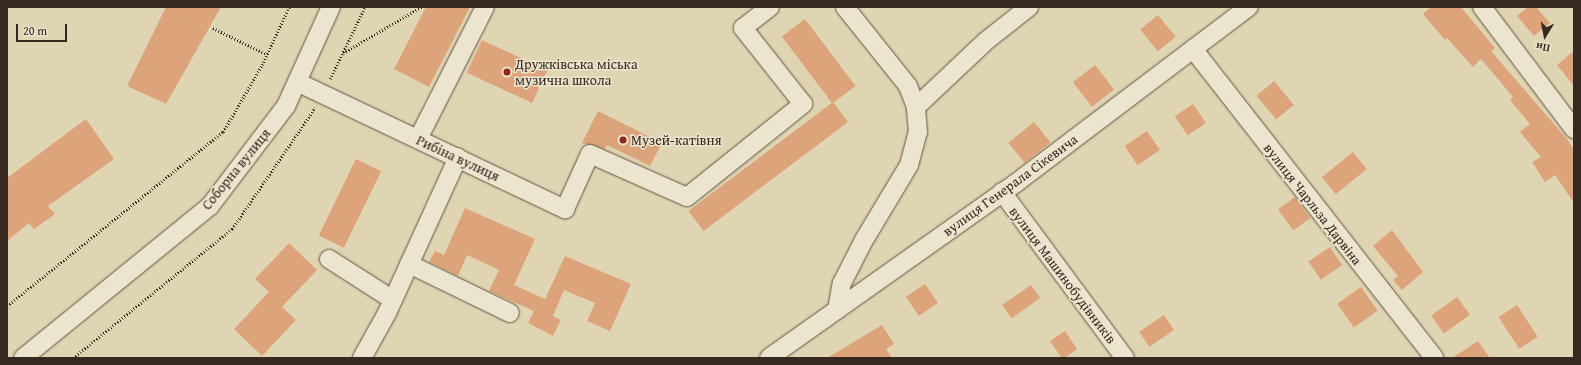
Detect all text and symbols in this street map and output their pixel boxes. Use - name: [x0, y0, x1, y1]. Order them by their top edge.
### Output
- scale bar: [18, 16, 69, 42]
- north arrow: [1525, 16, 1565, 56]
- text: 20 m: [23, 22, 47, 39]
- text: Пн: [1535, 39, 1551, 57]
- place label: Дружківська міська музична школа: [515, 56, 638, 88]
- marker: Дружківська міська музична школа: [502, 67, 512, 77]
- street label: Соборна вулиця: [198, 125, 274, 213]
- street label: вулиця Генерала Сікевича: [939, 130, 1081, 240]
- street label: Рибіна вулиця: [414, 131, 502, 185]
- place label: Музей-катівня: [631, 132, 722, 148]
- marker: Музей-катівня: [618, 135, 628, 145]
- street label: вулиця Чарльза Дарвіна: [1260, 140, 1366, 268]
- street label: вулиця Машинобудівників: [1006, 203, 1120, 347]

